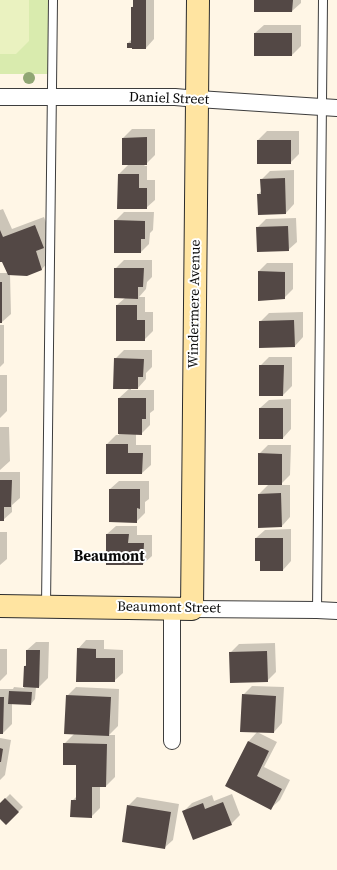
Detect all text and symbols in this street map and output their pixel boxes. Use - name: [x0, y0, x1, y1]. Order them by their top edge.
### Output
- street label: Daniel Street: [129, 89, 209, 109]
- street label: Windermere Avenue: [185, 239, 205, 369]
- district label: Beaumont: [73, 548, 145, 566]
- street label: Beaumont Street: [117, 599, 221, 617]

